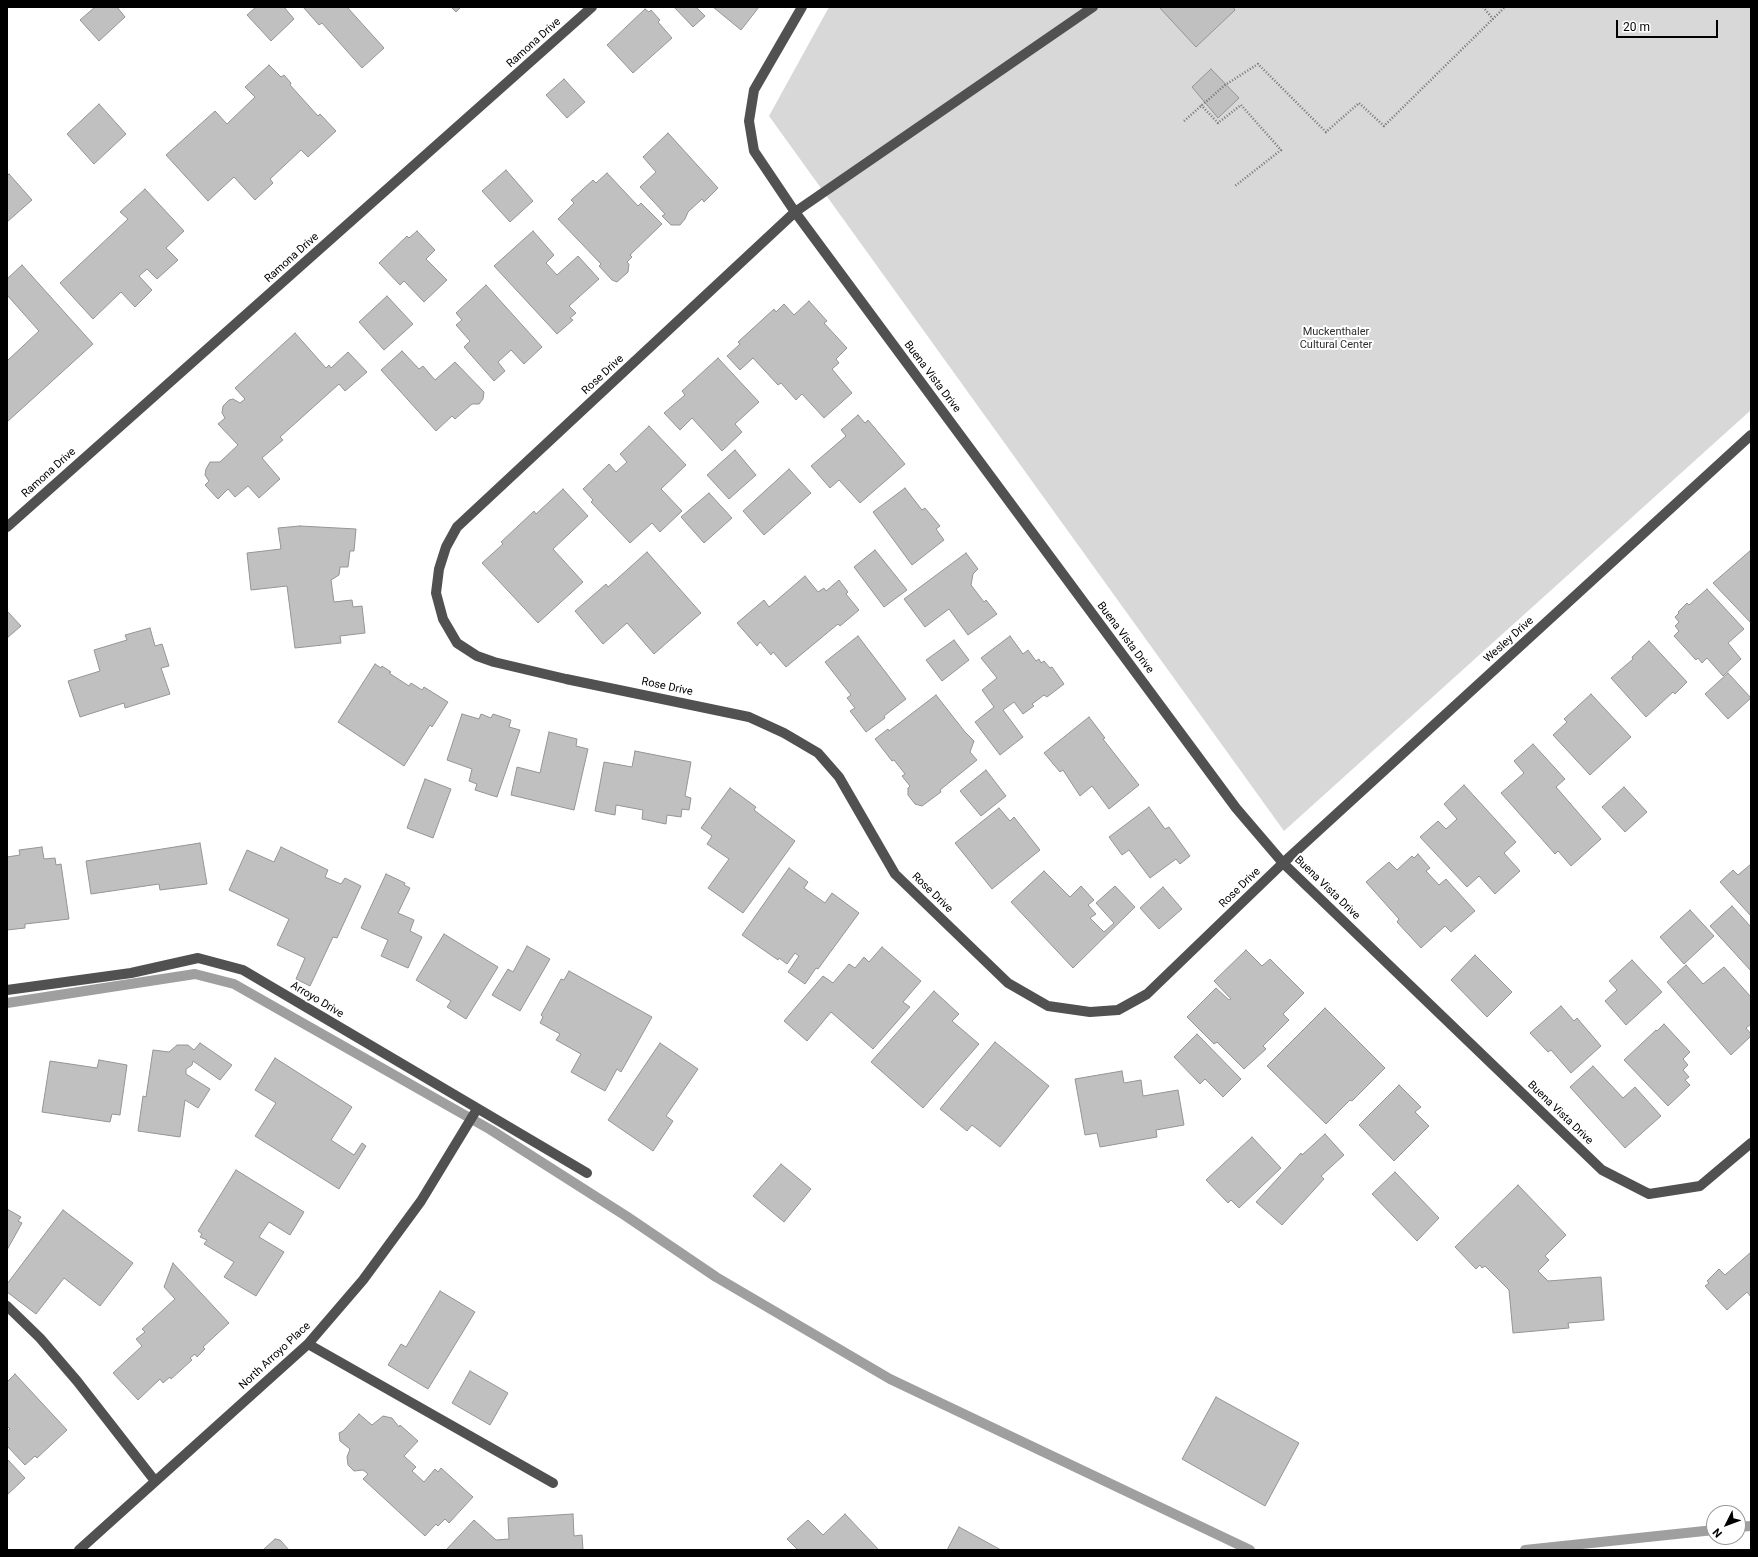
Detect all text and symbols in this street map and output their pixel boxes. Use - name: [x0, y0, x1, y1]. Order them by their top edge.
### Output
- scale bar: [1618, 12, 1720, 38]
- street label: Ramona Drive: [504, 15, 564, 71]
- text: 20 m: [1623, 20, 1650, 34]
- street label: Ramona Drive: [262, 230, 322, 286]
- park label: Muckenthaler Cultural Center: [1300, 325, 1372, 351]
- street label: Buena Vista Drive: [901, 339, 963, 415]
- street label: Rose Drive: [579, 352, 627, 398]
- street label: Ramona Drive: [19, 445, 79, 501]
- street label: Buena Vista Drive: [1094, 600, 1156, 676]
- street label: Wesley Drive: [1481, 614, 1537, 666]
- street label: Rose Drive: [640, 675, 694, 699]
- street label: Buena Vista Drive: [1292, 853, 1362, 923]
- street label: Rose Drive: [1217, 865, 1263, 911]
- street label: Rose Drive: [909, 870, 955, 916]
- street label: Arroyo Drive: [288, 979, 346, 1021]
- street label: Buena Vista Drive: [1525, 1078, 1595, 1148]
- street label: North Arroyo Place: [237, 1320, 313, 1392]
- north arrow: [1706, 1505, 1746, 1545]
- text: N: [1710, 1525, 1725, 1540]

